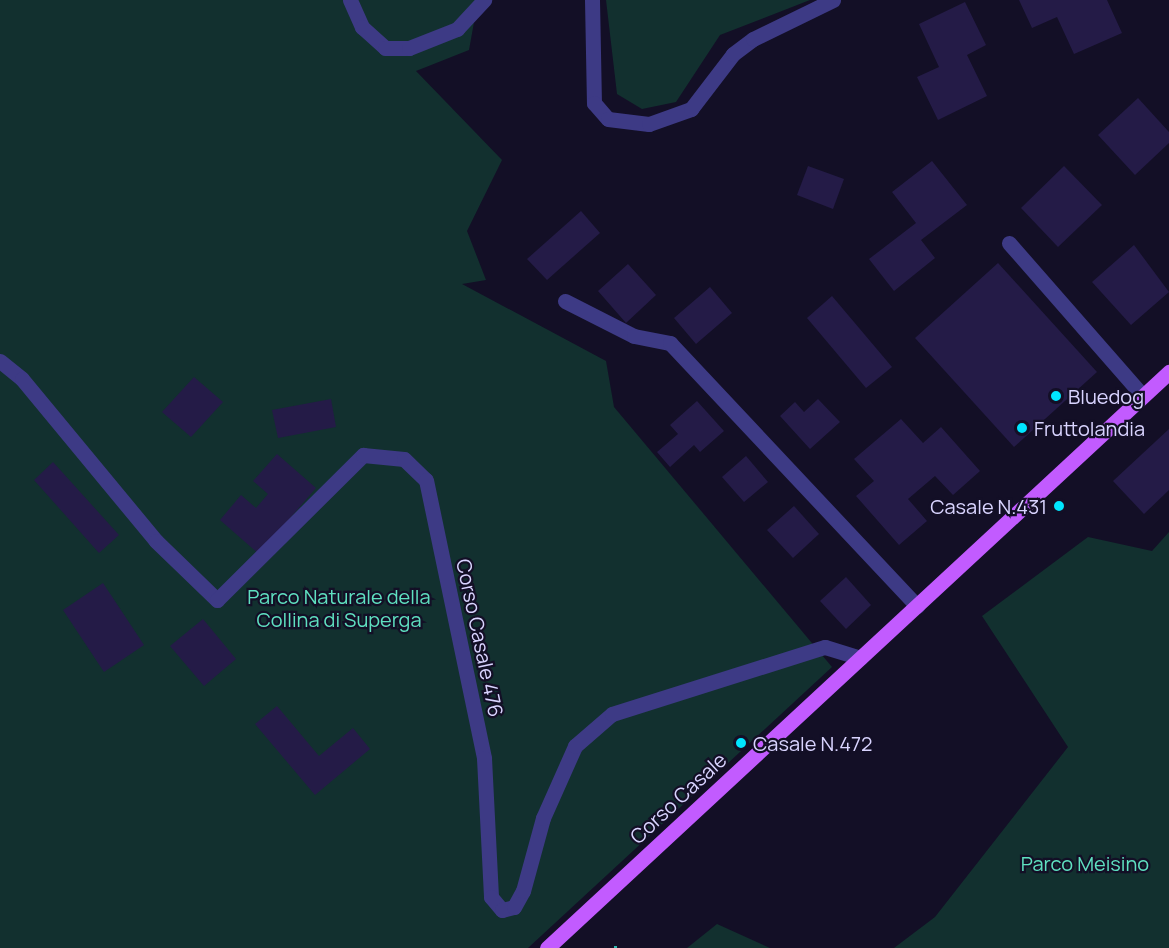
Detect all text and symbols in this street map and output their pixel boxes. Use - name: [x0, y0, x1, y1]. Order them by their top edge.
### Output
- place label: Bluedog: [1068, 384, 1144, 408]
- marker: Bluedog: [1049, 389, 1063, 403]
- place label: Fruttolandia: [1034, 416, 1145, 440]
- marker: Fruttolandia: [1015, 421, 1029, 435]
- place label: Casale N.431: [930, 494, 1047, 518]
- marker: Casale N.431: [1052, 499, 1066, 513]
- street label: Corso Casale 476: [452, 557, 508, 719]
- park label: Parco Naturale della Collina di Superga: [247, 585, 431, 632]
- place label: Casale N.472: [753, 731, 872, 755]
- marker: Casale N.472: [734, 736, 748, 750]
- street label: Corso Casale: [625, 747, 731, 849]
- park label: Parco Meisino: [1021, 851, 1149, 875]

